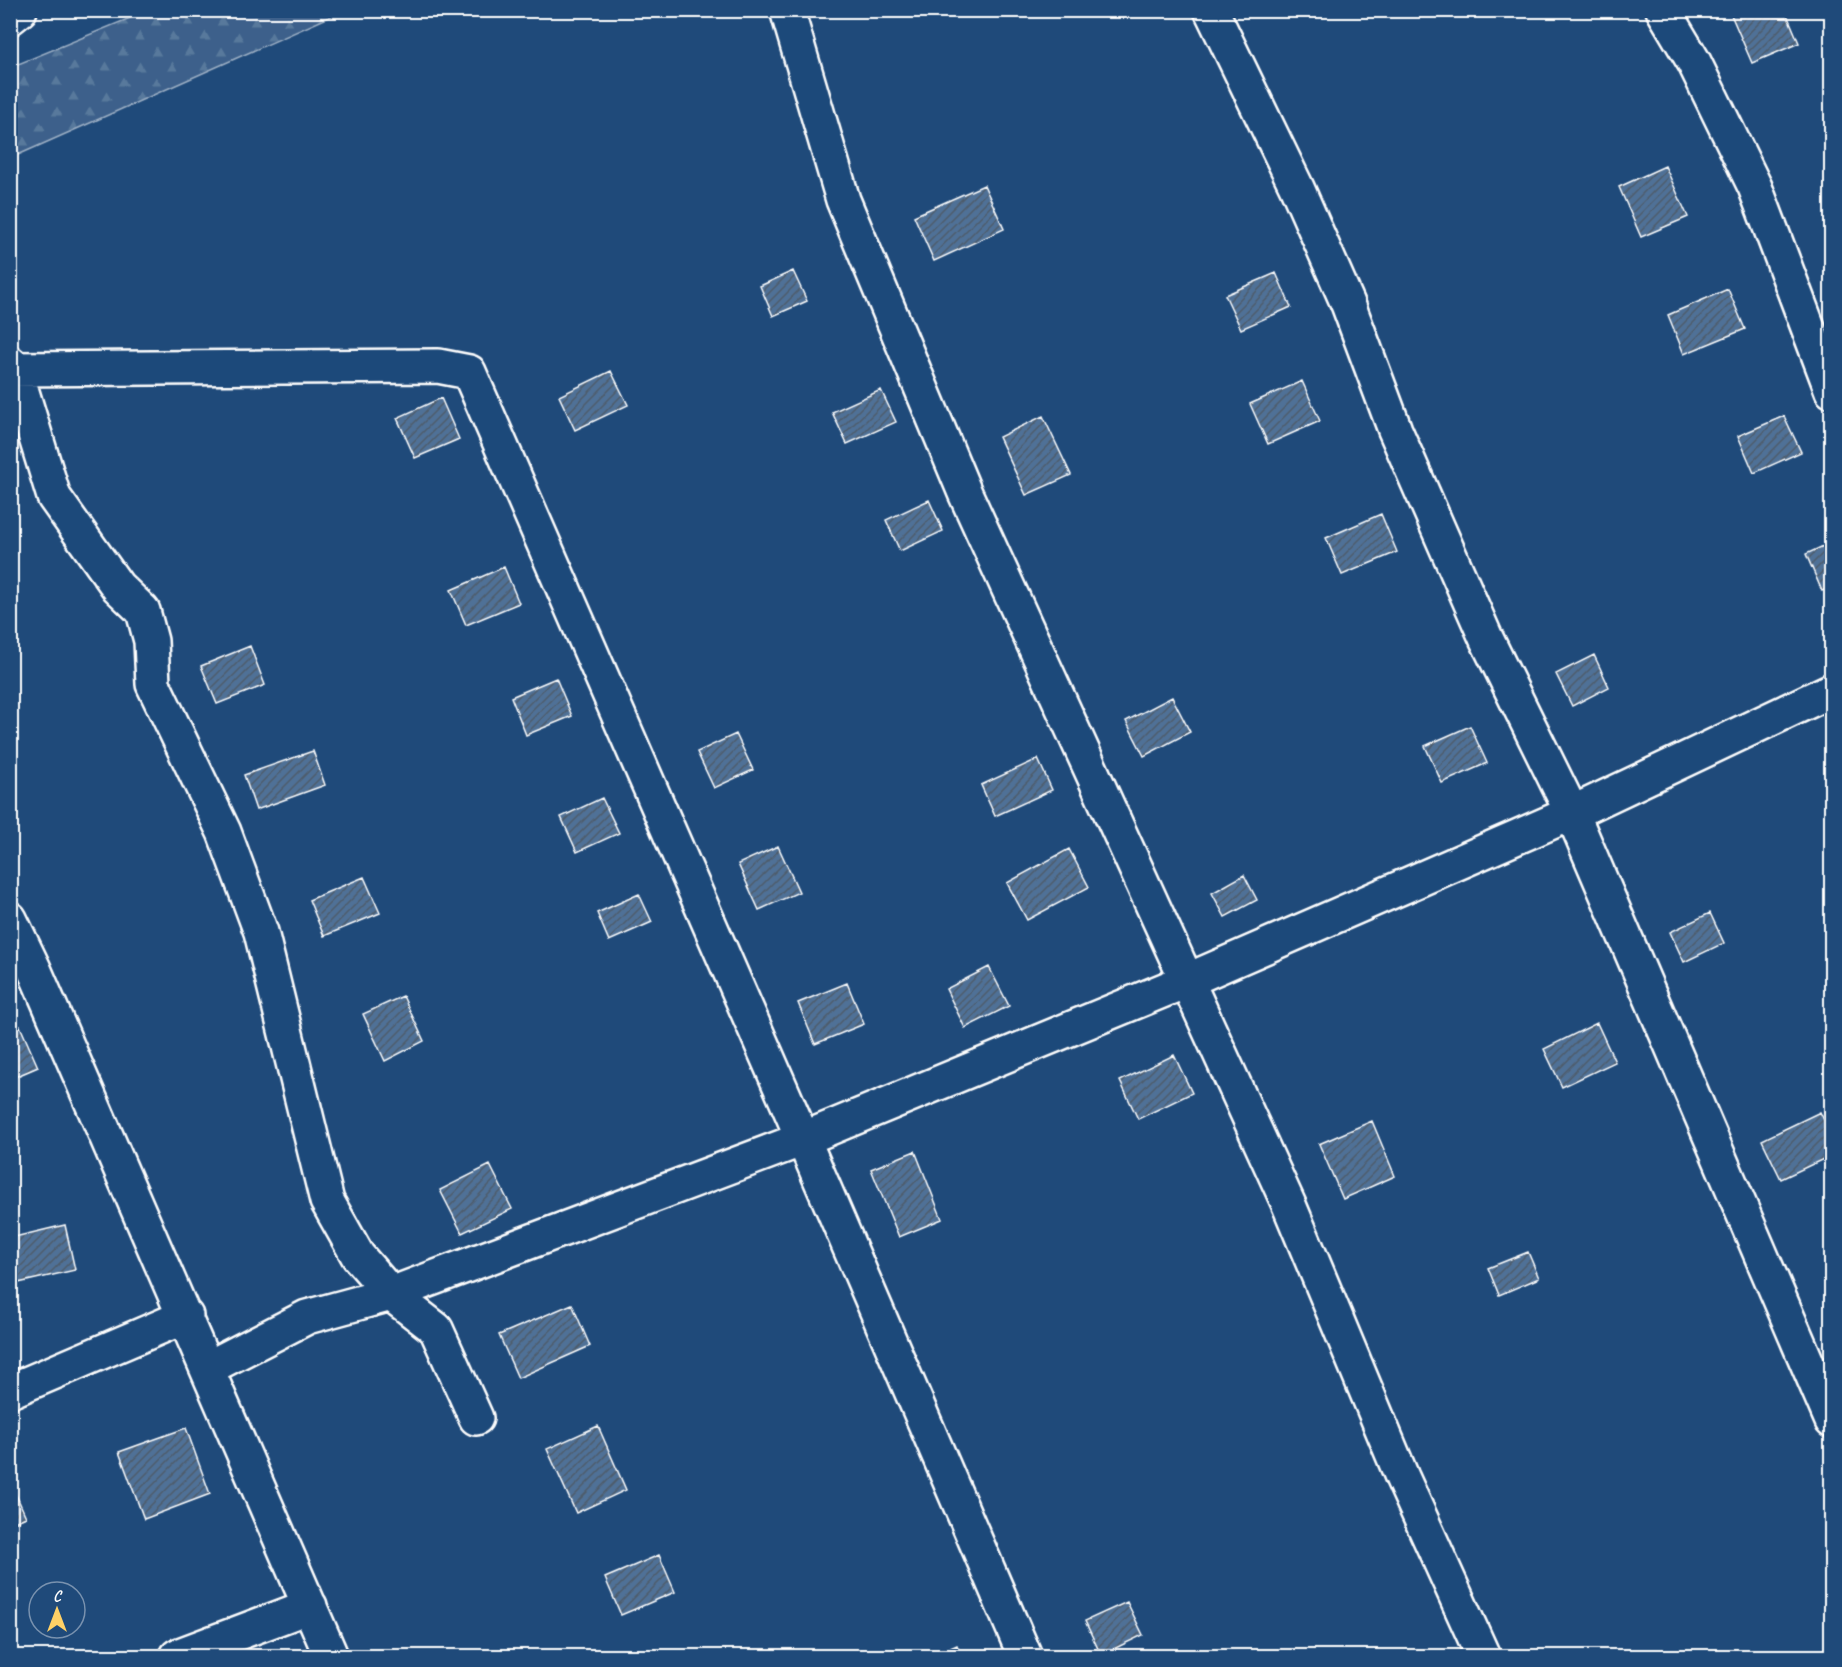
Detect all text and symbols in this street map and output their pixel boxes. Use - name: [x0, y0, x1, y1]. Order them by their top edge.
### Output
- north arrow: [27, 1580, 87, 1640]
- text: С: [53, 1586, 63, 1606]

